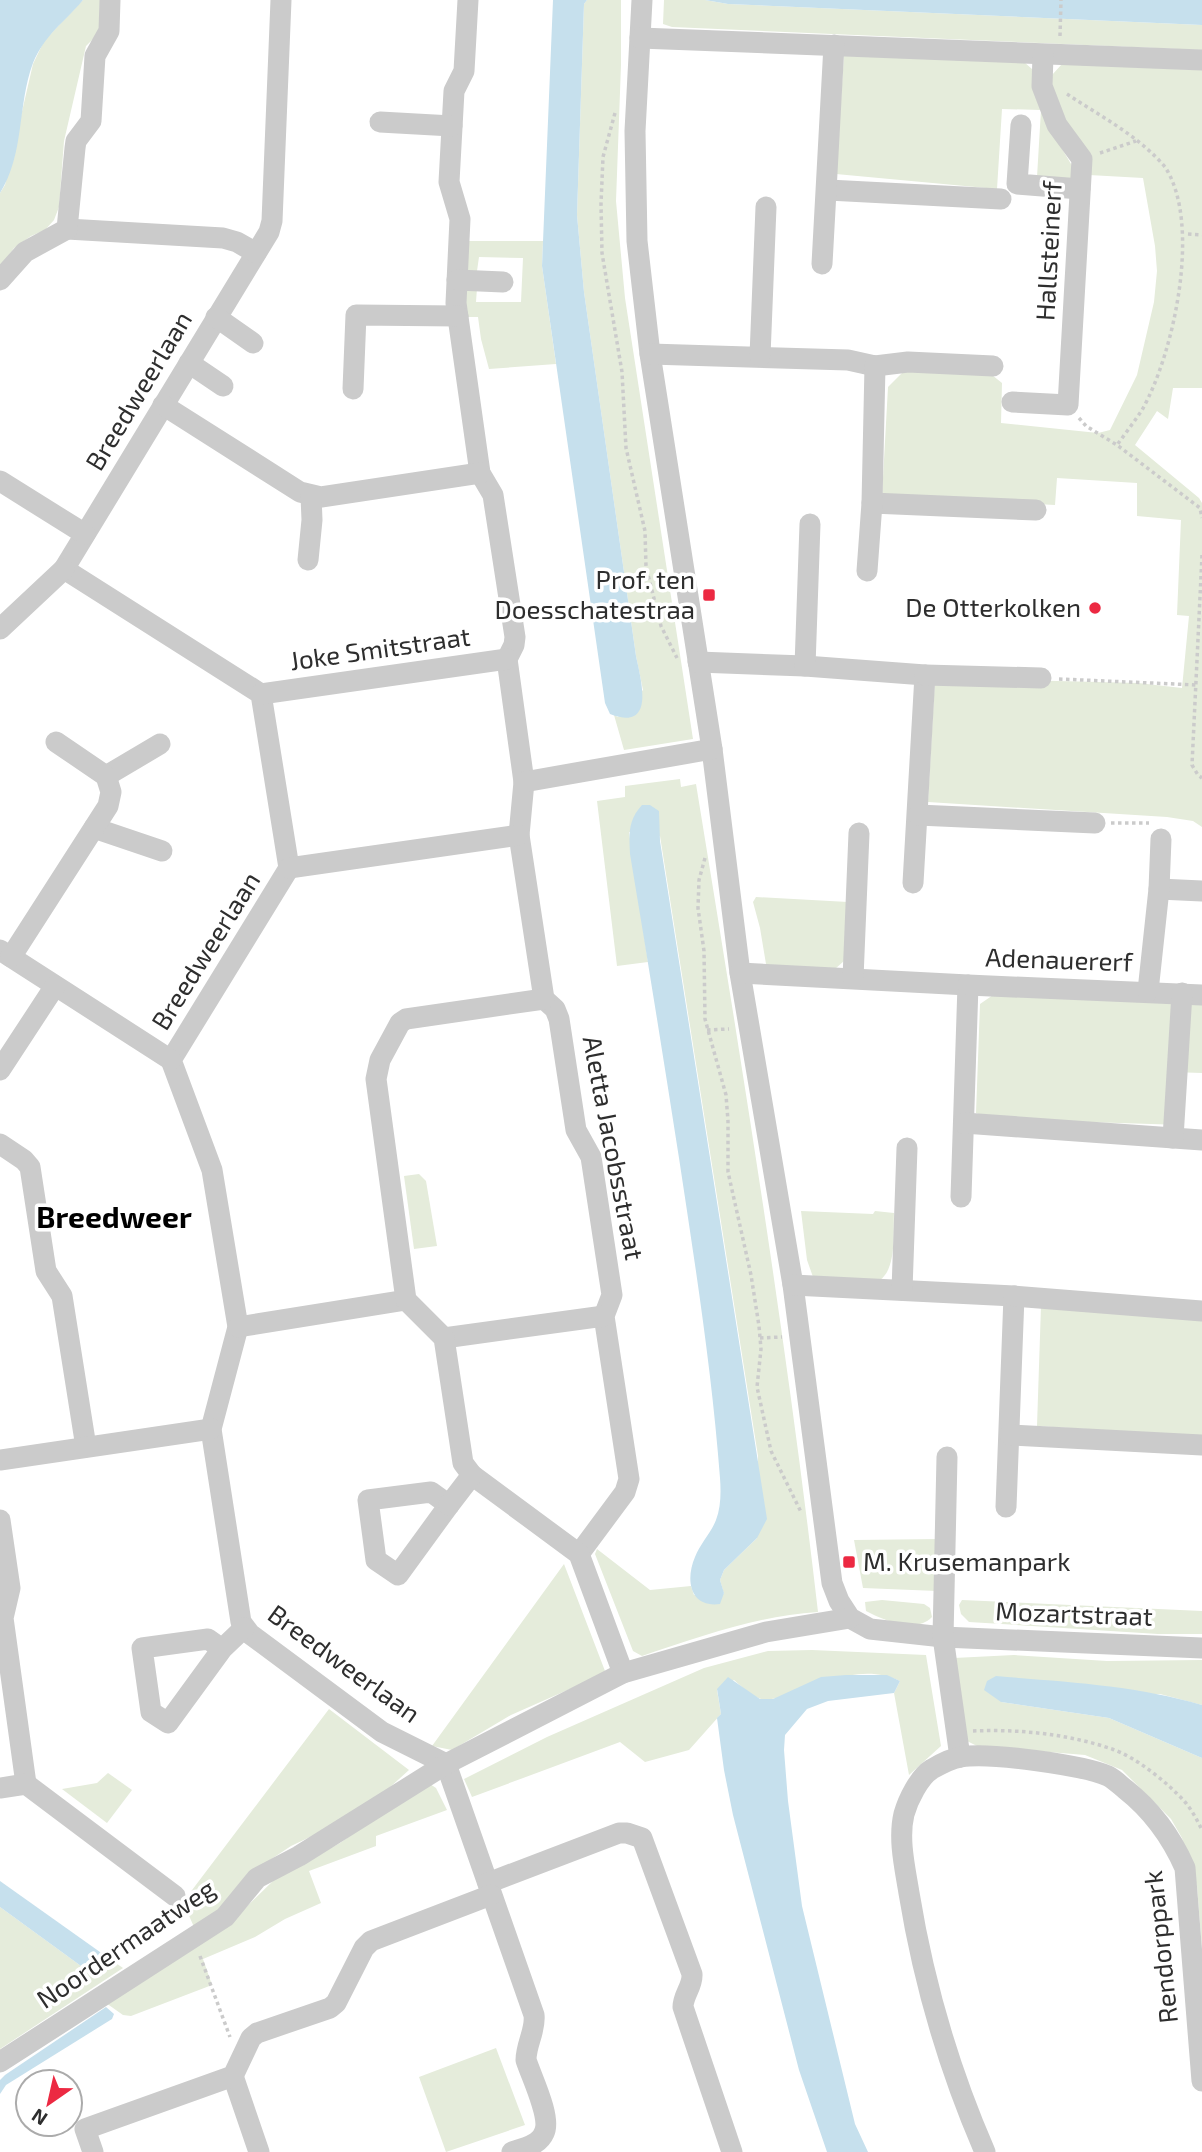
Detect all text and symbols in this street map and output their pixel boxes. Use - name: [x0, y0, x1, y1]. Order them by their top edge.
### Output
- street label: Hallsteinerf: [1028, 179, 1067, 322]
- street label: Breedweerlaan: [78, 305, 197, 475]
- place label: Prof. ten Doesschatestraa: [495, 563, 695, 624]
- marker: Prof. ten Doesschatestraa: [701, 587, 717, 603]
- place label: De Otterkolken: [905, 591, 1081, 622]
- marker: De Otterkolken: [1087, 600, 1103, 616]
- street label: Joke Smitstraat: [288, 619, 472, 676]
- street label: Breedweerlaan: [144, 866, 266, 1035]
- street label: Adenauererf: [985, 940, 1134, 977]
- street label: Aletta Jacobsstraat: [578, 1033, 651, 1262]
- district label: Breedweer: [36, 1198, 192, 1234]
- place label: M. Krusemanpark: [863, 1545, 1071, 1576]
- marker: M. Krusemanpark: [841, 1554, 857, 1570]
- street label: Mozartstraat: [995, 1594, 1153, 1631]
- street label: Breedweerlaan: [263, 1597, 427, 1728]
- street label: Rendorppark: [1136, 1869, 1183, 2025]
- street label: Noordermaatweg: [30, 1872, 220, 2014]
- north arrow: [14, 2068, 84, 2138]
- text: N: [27, 2104, 51, 2131]

